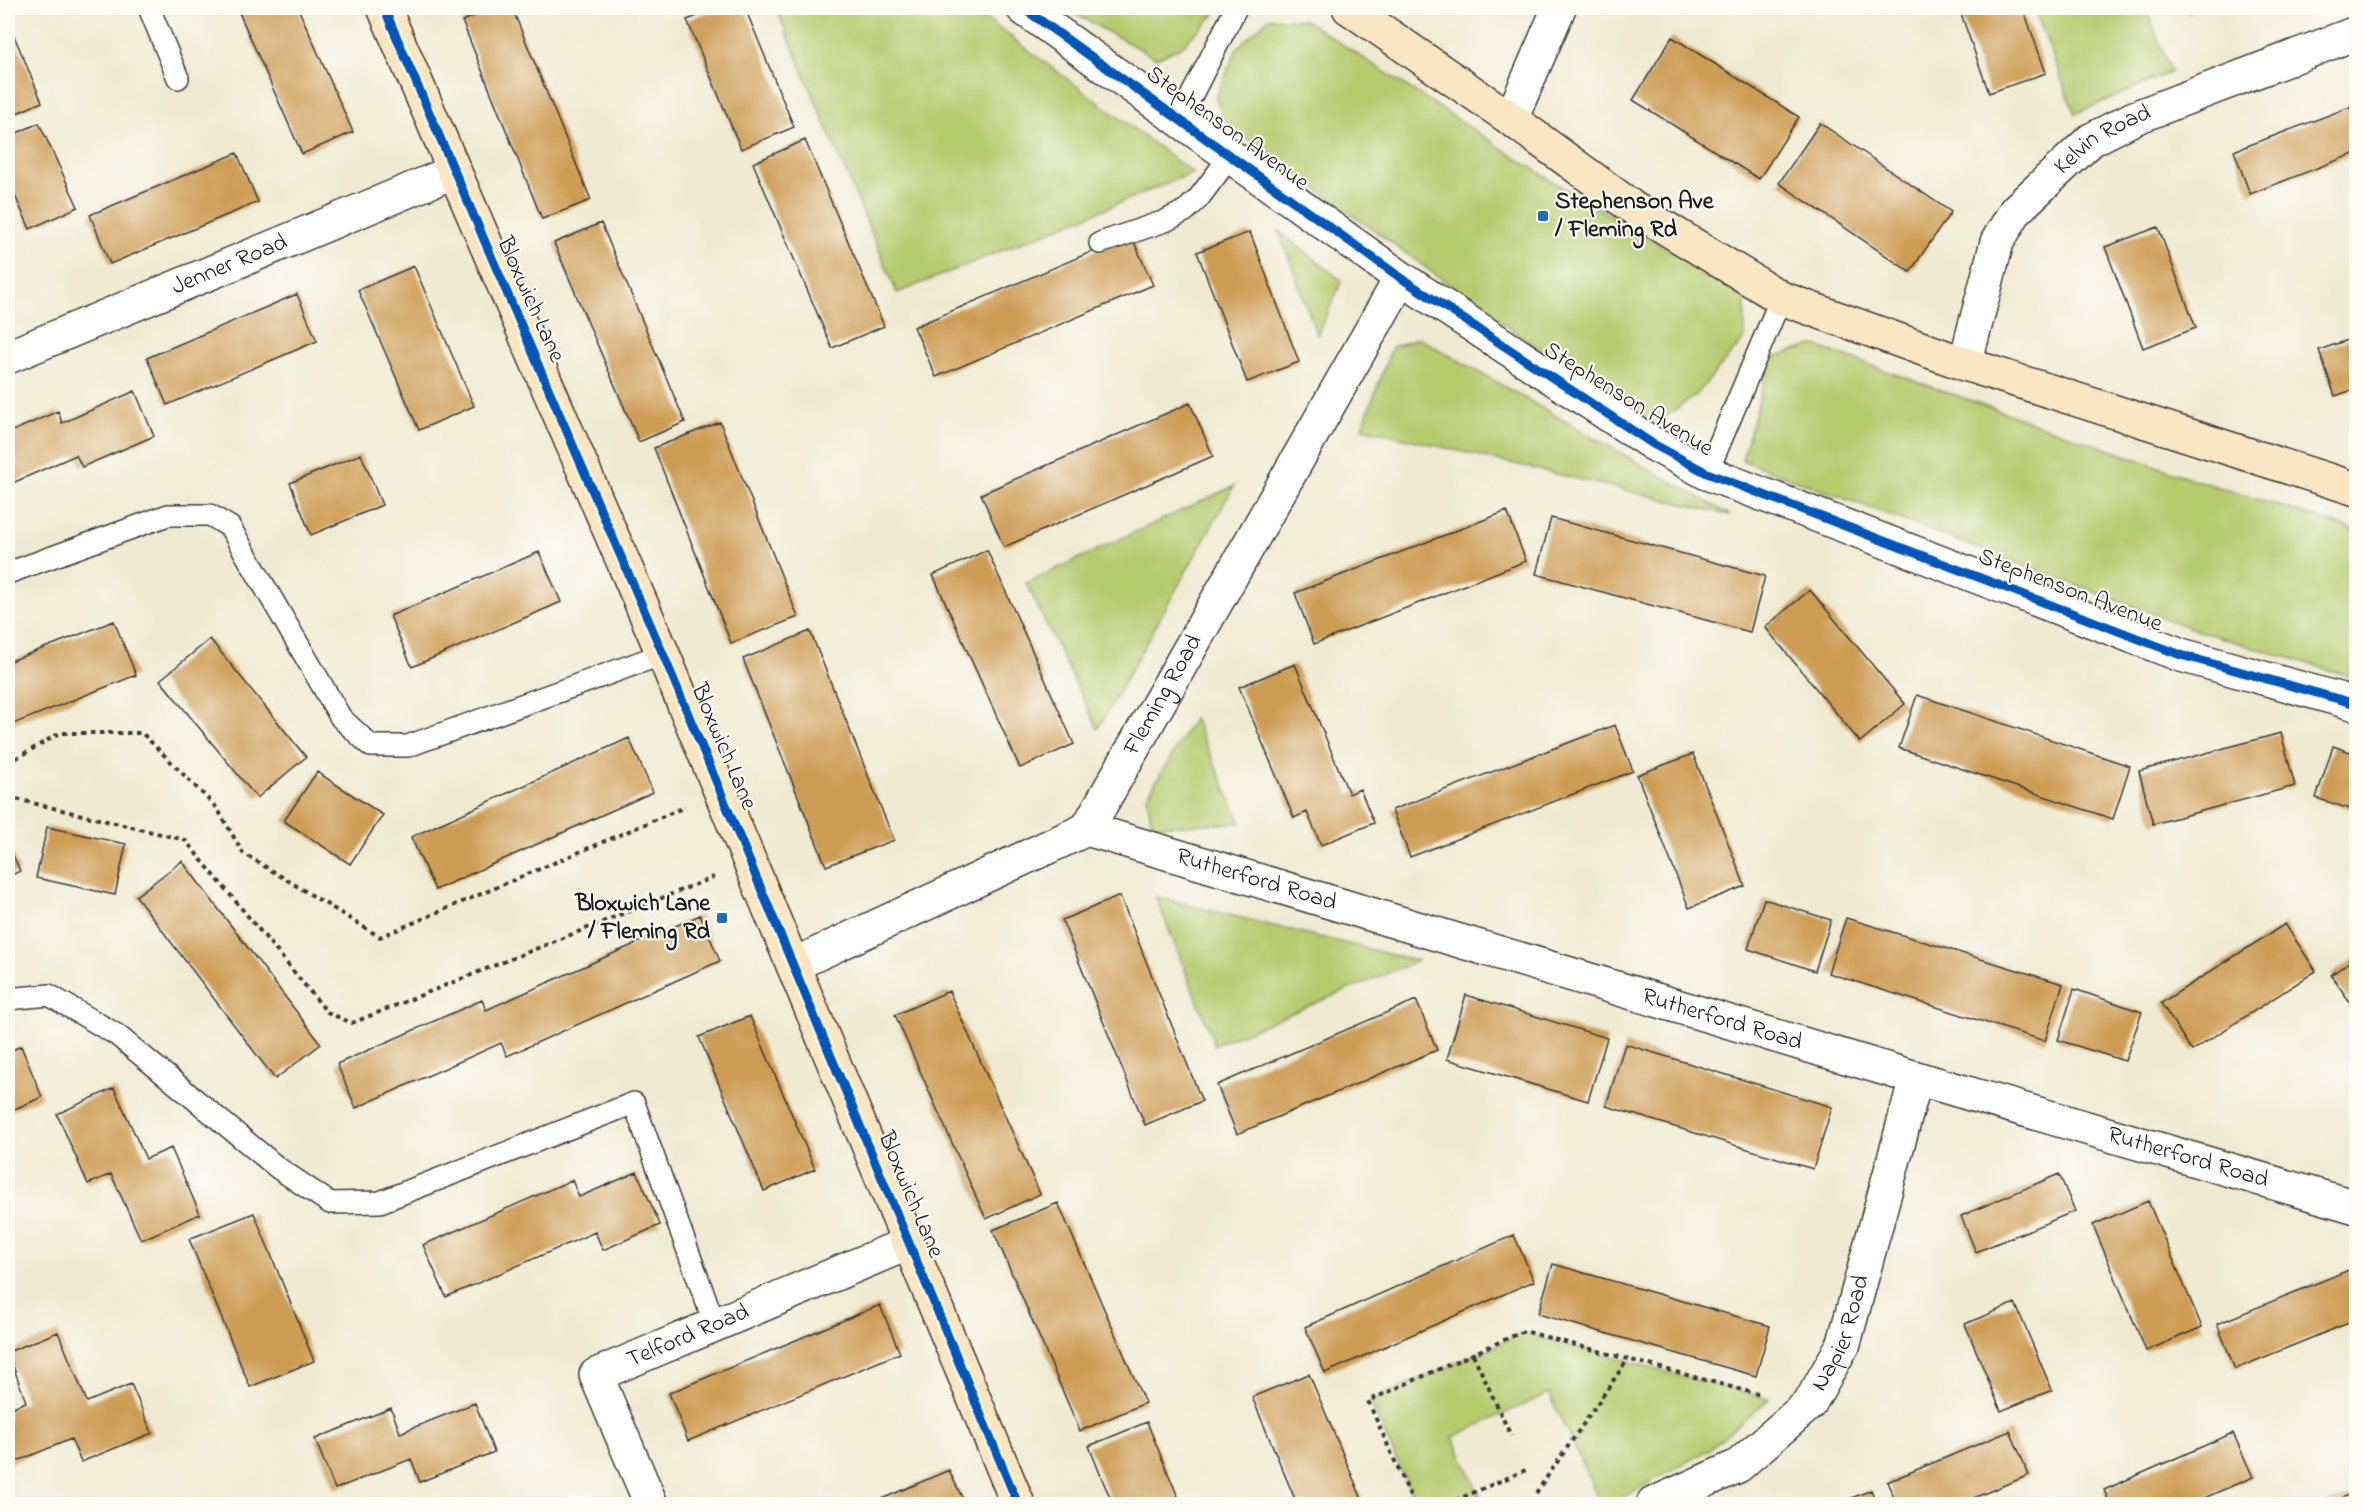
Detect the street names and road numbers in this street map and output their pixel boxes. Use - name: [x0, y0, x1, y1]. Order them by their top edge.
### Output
- street label: Stephenson Avenue: [1138, 58, 1316, 201]
- street label: Kelvin Road: [2046, 95, 2156, 183]
- street label: Jenner Road: [166, 225, 293, 305]
- street label: Bloxwich Lane: [486, 231, 573, 369]
- street label: Stephenson Avenue: [1536, 334, 1720, 467]
- street label: Stephenson Avenue: [1973, 540, 2167, 642]
- street label: Fleming Road: [1114, 628, 1212, 763]
- street label: Bloxwich Lane: [680, 677, 765, 816]
- street label: Rutherford Road: [1172, 839, 1342, 921]
- street label: Rutherford Road: [1637, 979, 1807, 1061]
- street label: Rutherford Road: [2103, 1118, 2273, 1198]
- street label: Bloxwich Lane: [867, 1125, 952, 1264]
- street label: Napier Road: [1803, 1271, 1879, 1398]
- street label: Telford Road: [621, 1295, 755, 1378]

